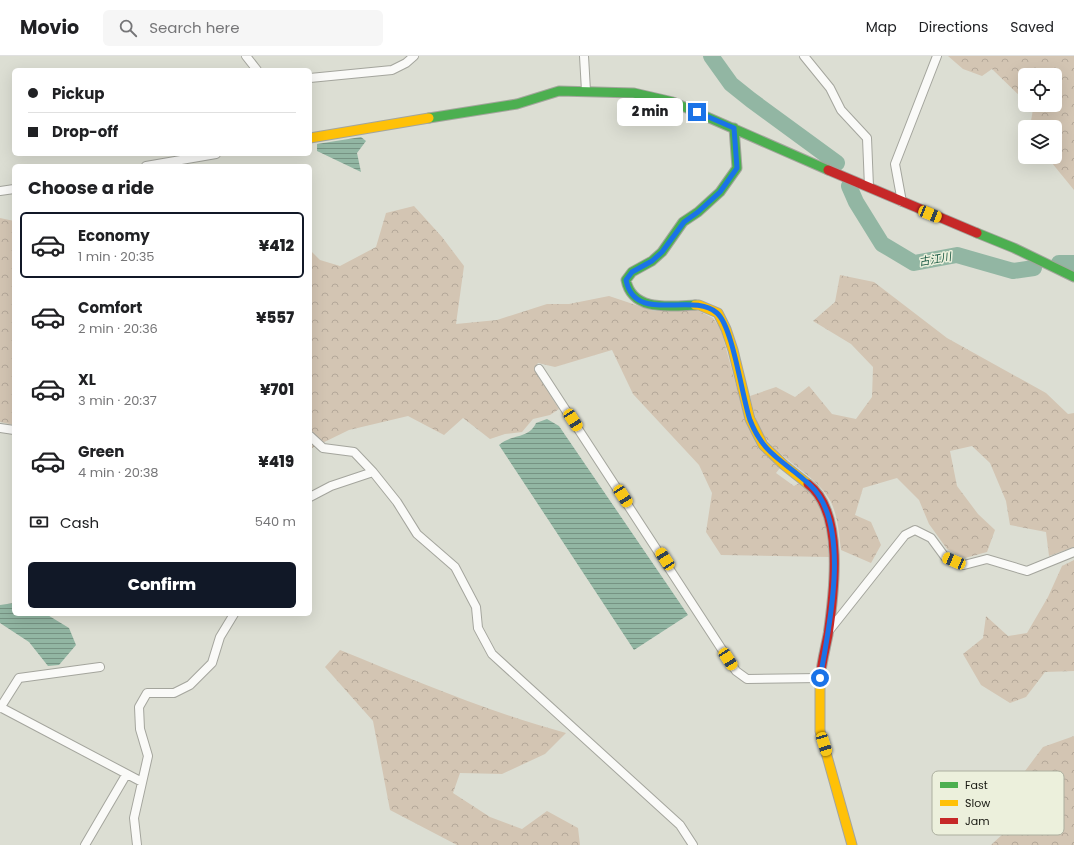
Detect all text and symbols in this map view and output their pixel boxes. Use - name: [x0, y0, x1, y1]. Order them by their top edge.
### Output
- search box: [103, 10, 383, 46]
- text: Movio: [20, 14, 79, 41]
- icon: search: [117, 17, 139, 39]
- text: Search here: [149, 17, 240, 38]
- text: Map: [866, 17, 897, 37]
- text: Directions: [919, 17, 988, 37]
- text: Saved: [1010, 17, 1054, 37]
- map controls: [1018, 68, 1062, 164]
- button: locate: [1018, 68, 1062, 112]
- text: Pickup: [52, 83, 104, 104]
- callout: 2 min: [617, 98, 683, 126]
- text: 2 min: [632, 102, 668, 121]
- route end: [688, 103, 706, 121]
- button: layers: [1018, 120, 1062, 164]
- text: Drop-off: [52, 121, 118, 142]
- text: Choose a ride: [28, 175, 154, 200]
- car: [917, 204, 943, 224]
- text: Economy: [78, 225, 150, 246]
- icon: car: [30, 227, 66, 263]
- text: ¥412: [259, 235, 294, 256]
- text: 1 min · 20:35: [78, 247, 154, 266]
- water label: 古江川: [917, 248, 954, 270]
- text: Comfort: [78, 297, 142, 318]
- icon: car: [30, 299, 66, 335]
- text: ¥557: [256, 307, 294, 328]
- text: 2 min · 20:36: [78, 319, 158, 338]
- text: XL: [78, 369, 96, 390]
- icon: car: [30, 371, 66, 407]
- text: ¥701: [260, 379, 294, 400]
- text: 3 min · 20:37: [78, 391, 157, 410]
- car: [561, 407, 585, 433]
- text: Green: [78, 441, 124, 462]
- icon: car: [30, 443, 66, 479]
- text: ¥419: [258, 451, 294, 472]
- text: 4 min · 20:38: [78, 463, 159, 482]
- car: [611, 483, 635, 509]
- icon: cash: [28, 511, 50, 533]
- text: Cash: [60, 512, 99, 533]
- text: 540 m: [255, 512, 296, 531]
- car: [653, 546, 677, 572]
- car: [941, 551, 967, 571]
- button: Confirm: [28, 562, 296, 608]
- car: [716, 646, 740, 672]
- route start: [811, 669, 829, 687]
- car: [815, 731, 833, 757]
- legend: [932, 771, 1064, 835]
- text: Fast: [965, 777, 988, 793]
- text: Slow: [965, 795, 990, 811]
- text: Jam: [965, 813, 990, 829]

